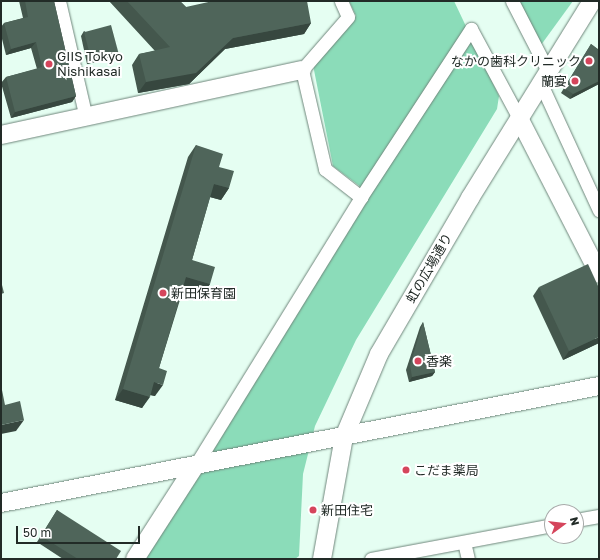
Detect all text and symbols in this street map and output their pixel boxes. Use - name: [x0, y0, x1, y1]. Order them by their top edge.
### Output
- place label: GIIS Tokyo Nishikasai: [57, 49, 123, 80]
- place label: なかの歯科クリニック: [451, 53, 581, 69]
- marker: なかの歯科クリニック: [584, 56, 594, 66]
- marker: GIIS Tokyo Nishikasai: [44, 59, 54, 69]
- place label: 蘭宴: [541, 73, 567, 89]
- marker: 蘭宴: [570, 76, 580, 86]
- street label: 虹の広場通り: [403, 230, 455, 306]
- place label: 新田保育園: [171, 285, 236, 301]
- marker: 新田保育園: [158, 288, 168, 298]
- place label: 香楽: [426, 353, 452, 369]
- marker: 香楽: [413, 356, 423, 366]
- place label: こだま薬局: [414, 462, 479, 478]
- marker: こだま薬局: [401, 465, 411, 475]
- place label: 新田住宅: [321, 502, 373, 518]
- north arrow: [544, 504, 584, 544]
- marker: 新田住宅: [308, 505, 318, 515]
- text: N: [568, 515, 582, 527]
- scale bar: [18, 518, 142, 544]
- text: 50 m: [23, 525, 51, 540]

